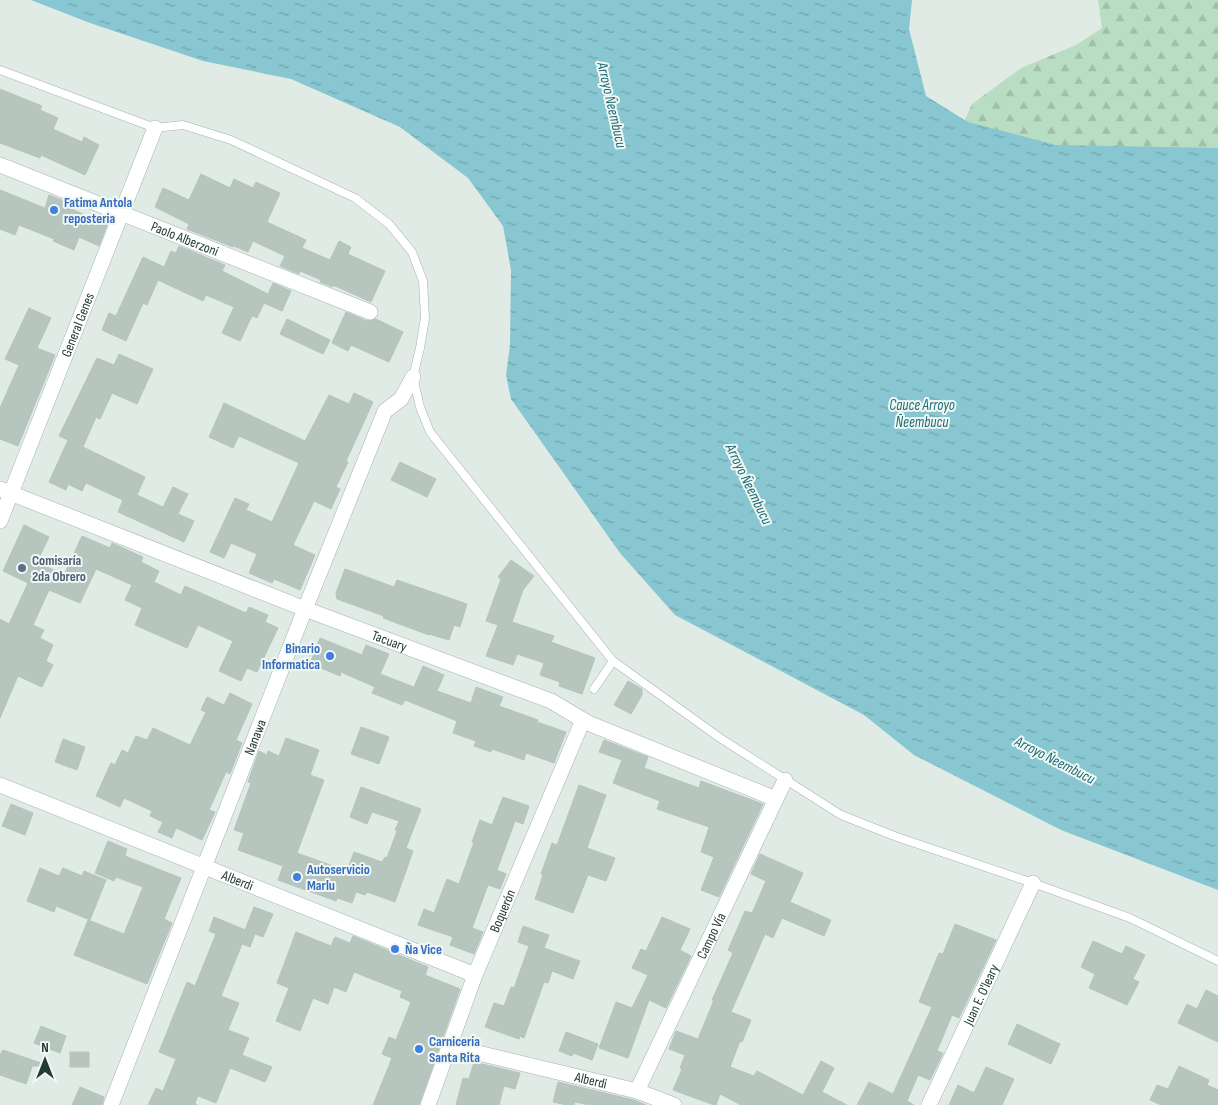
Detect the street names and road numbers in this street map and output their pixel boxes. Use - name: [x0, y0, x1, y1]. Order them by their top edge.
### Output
- street label: Paolo Alberzoni: [149, 218, 221, 260]
- street label: General Genes: [58, 290, 98, 359]
- street label: Tacuary: [369, 627, 410, 656]
- street label: Nanawa: [241, 717, 270, 758]
- street label: Alberdi: [218, 866, 256, 894]
- street label: Boquerón: [486, 887, 519, 935]
- street label: Campo Vía: [693, 910, 730, 962]
- street label: Juan E. O'leary: [959, 961, 1003, 1029]
- street label: Alberdi: [572, 1068, 609, 1093]

